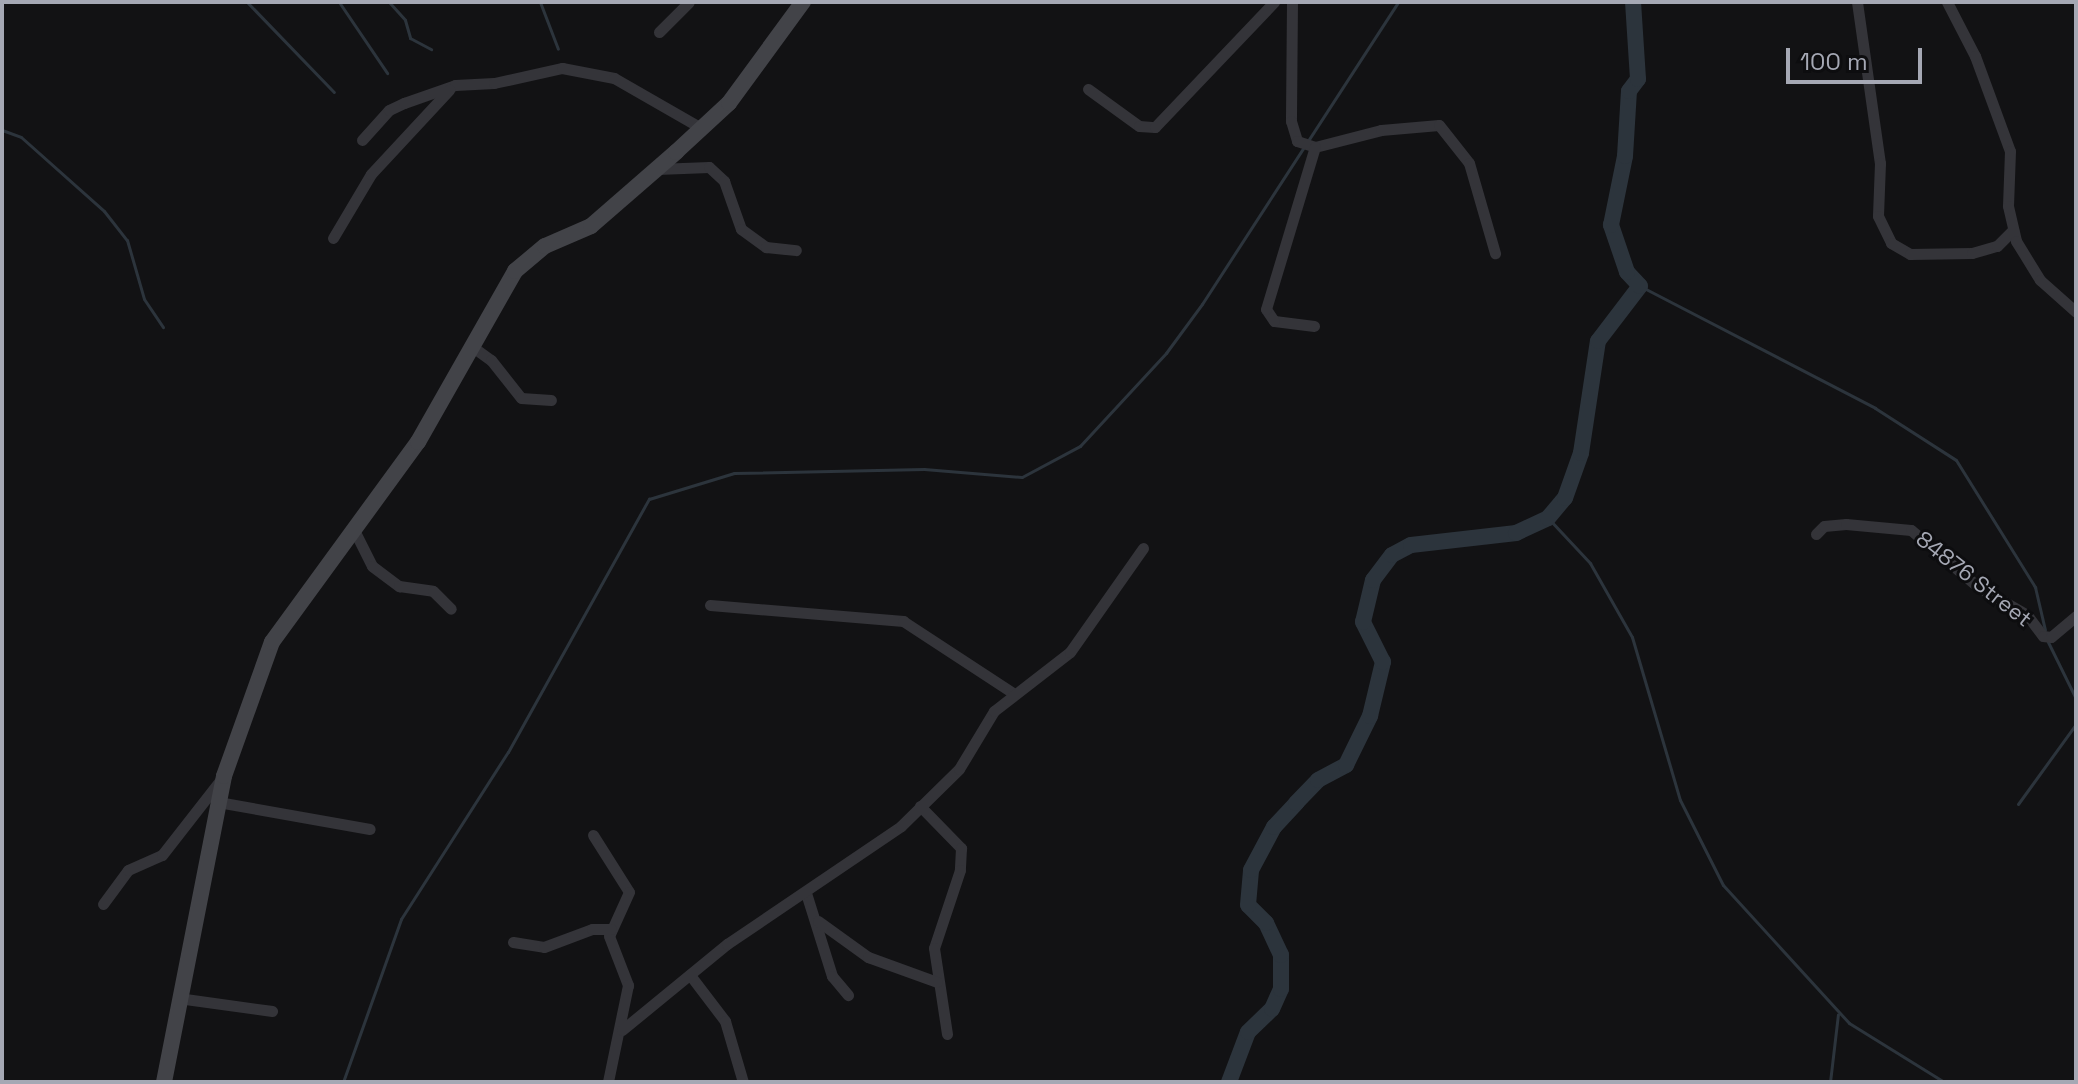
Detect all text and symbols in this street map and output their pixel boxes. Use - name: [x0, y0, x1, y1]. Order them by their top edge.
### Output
- scale bar: [1790, 32, 1926, 82]
- text: 100 m: [1800, 46, 1868, 77]
- street label: 84876 Street: [1911, 526, 2037, 632]

